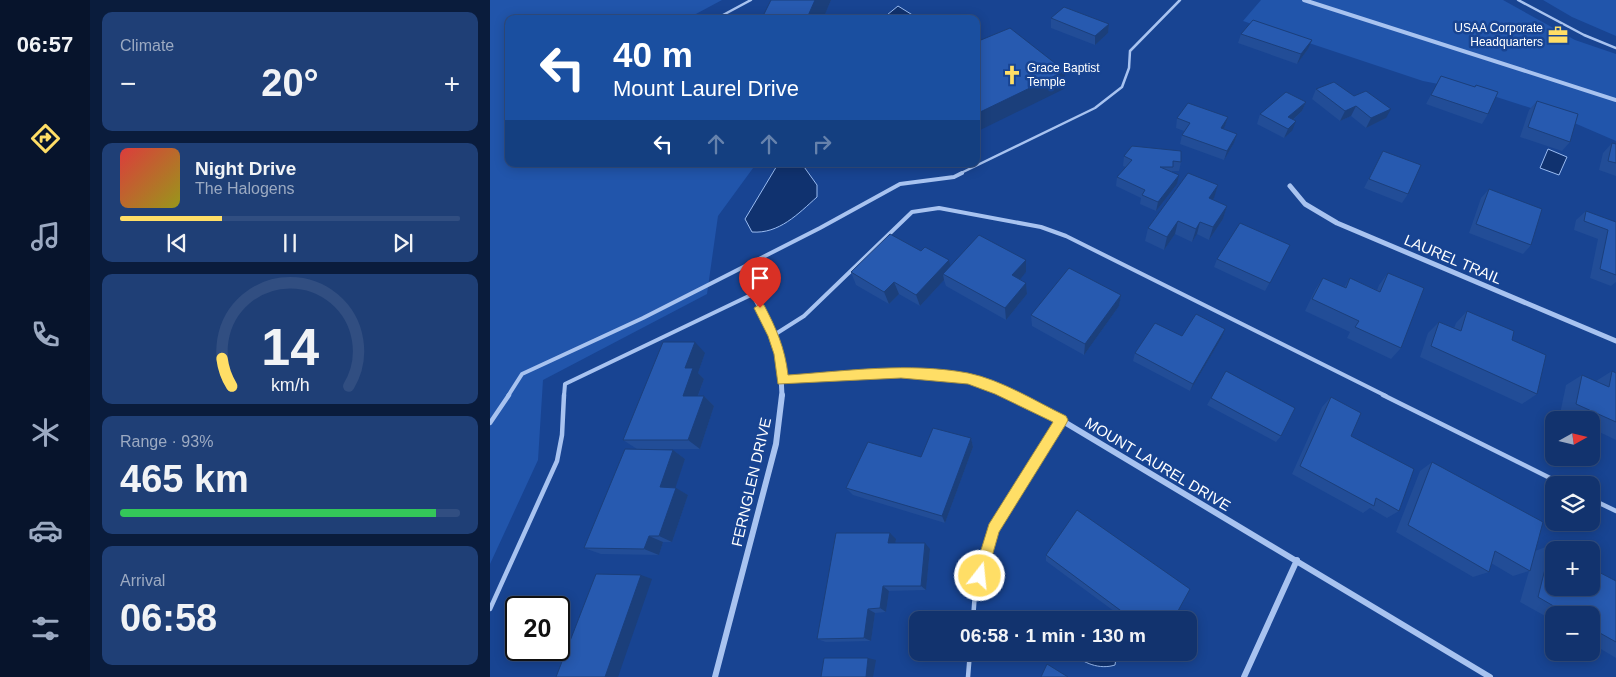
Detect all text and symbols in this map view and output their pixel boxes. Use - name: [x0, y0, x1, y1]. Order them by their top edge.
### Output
- place label: USAA Corporate Headquarters: [1454, 21, 1543, 49]
- office icon: USAA Corporate Headquarters: [1547, 24, 1569, 46]
- text: 06:57: [17, 32, 73, 57]
- icon: left: [530, 35, 595, 100]
- text: 40 m: [613, 35, 693, 74]
- text: Climate: [120, 37, 174, 54]
- place label: Grace Baptist Temple: [1027, 61, 1100, 89]
- text: 20°: [261, 62, 319, 104]
- church icon: Grace Baptist Temple: [1001, 64, 1023, 86]
- text: −: [120, 68, 136, 99]
- text: +: [444, 68, 460, 99]
- text: Mount Laurel Drive: [613, 76, 799, 101]
- icon: directions: [28, 121, 63, 156]
- icon: left: [649, 130, 677, 158]
- icon: ahead: [702, 130, 730, 158]
- icon: ahead: [755, 130, 783, 158]
- icon: right: [808, 130, 836, 158]
- text: Night Drive: [195, 158, 296, 179]
- text: The Halogens: [195, 180, 295, 197]
- icon: music: [28, 219, 63, 254]
- icon: previous: [163, 229, 191, 257]
- icon: pause: [276, 229, 304, 257]
- icon: next: [389, 229, 417, 257]
- street label: LAUREL TRAIL: [1402, 231, 1504, 287]
- pin: [739, 257, 781, 308]
- icon: arrive: [746, 264, 774, 292]
- icon: phone: [28, 317, 63, 352]
- text: 14: [261, 318, 319, 376]
- text: km/h: [271, 375, 309, 395]
- north arrow: [1545, 411, 1600, 466]
- map controls: [1545, 411, 1600, 661]
- street label: MOUNT LAUREL DRIVE: [1082, 414, 1234, 514]
- icon: climate: [28, 415, 63, 450]
- street label: FERNGLEN DRIVE: [728, 416, 774, 548]
- text: Range · 93%: [120, 433, 213, 450]
- text: 465 km: [120, 458, 249, 500]
- button: layers: [1545, 476, 1600, 531]
- icon: car: [28, 513, 63, 548]
- button: +: [1545, 541, 1600, 596]
- position arrow: [953, 549, 1005, 601]
- text: Arrival: [120, 572, 165, 589]
- speed limit sign: 20: [505, 596, 570, 661]
- text: 06:58: [120, 597, 217, 639]
- button: −: [1545, 606, 1600, 661]
- icon: filters: [28, 611, 63, 646]
- text: 06:58 · 1 min · 130 m: [960, 625, 1146, 646]

